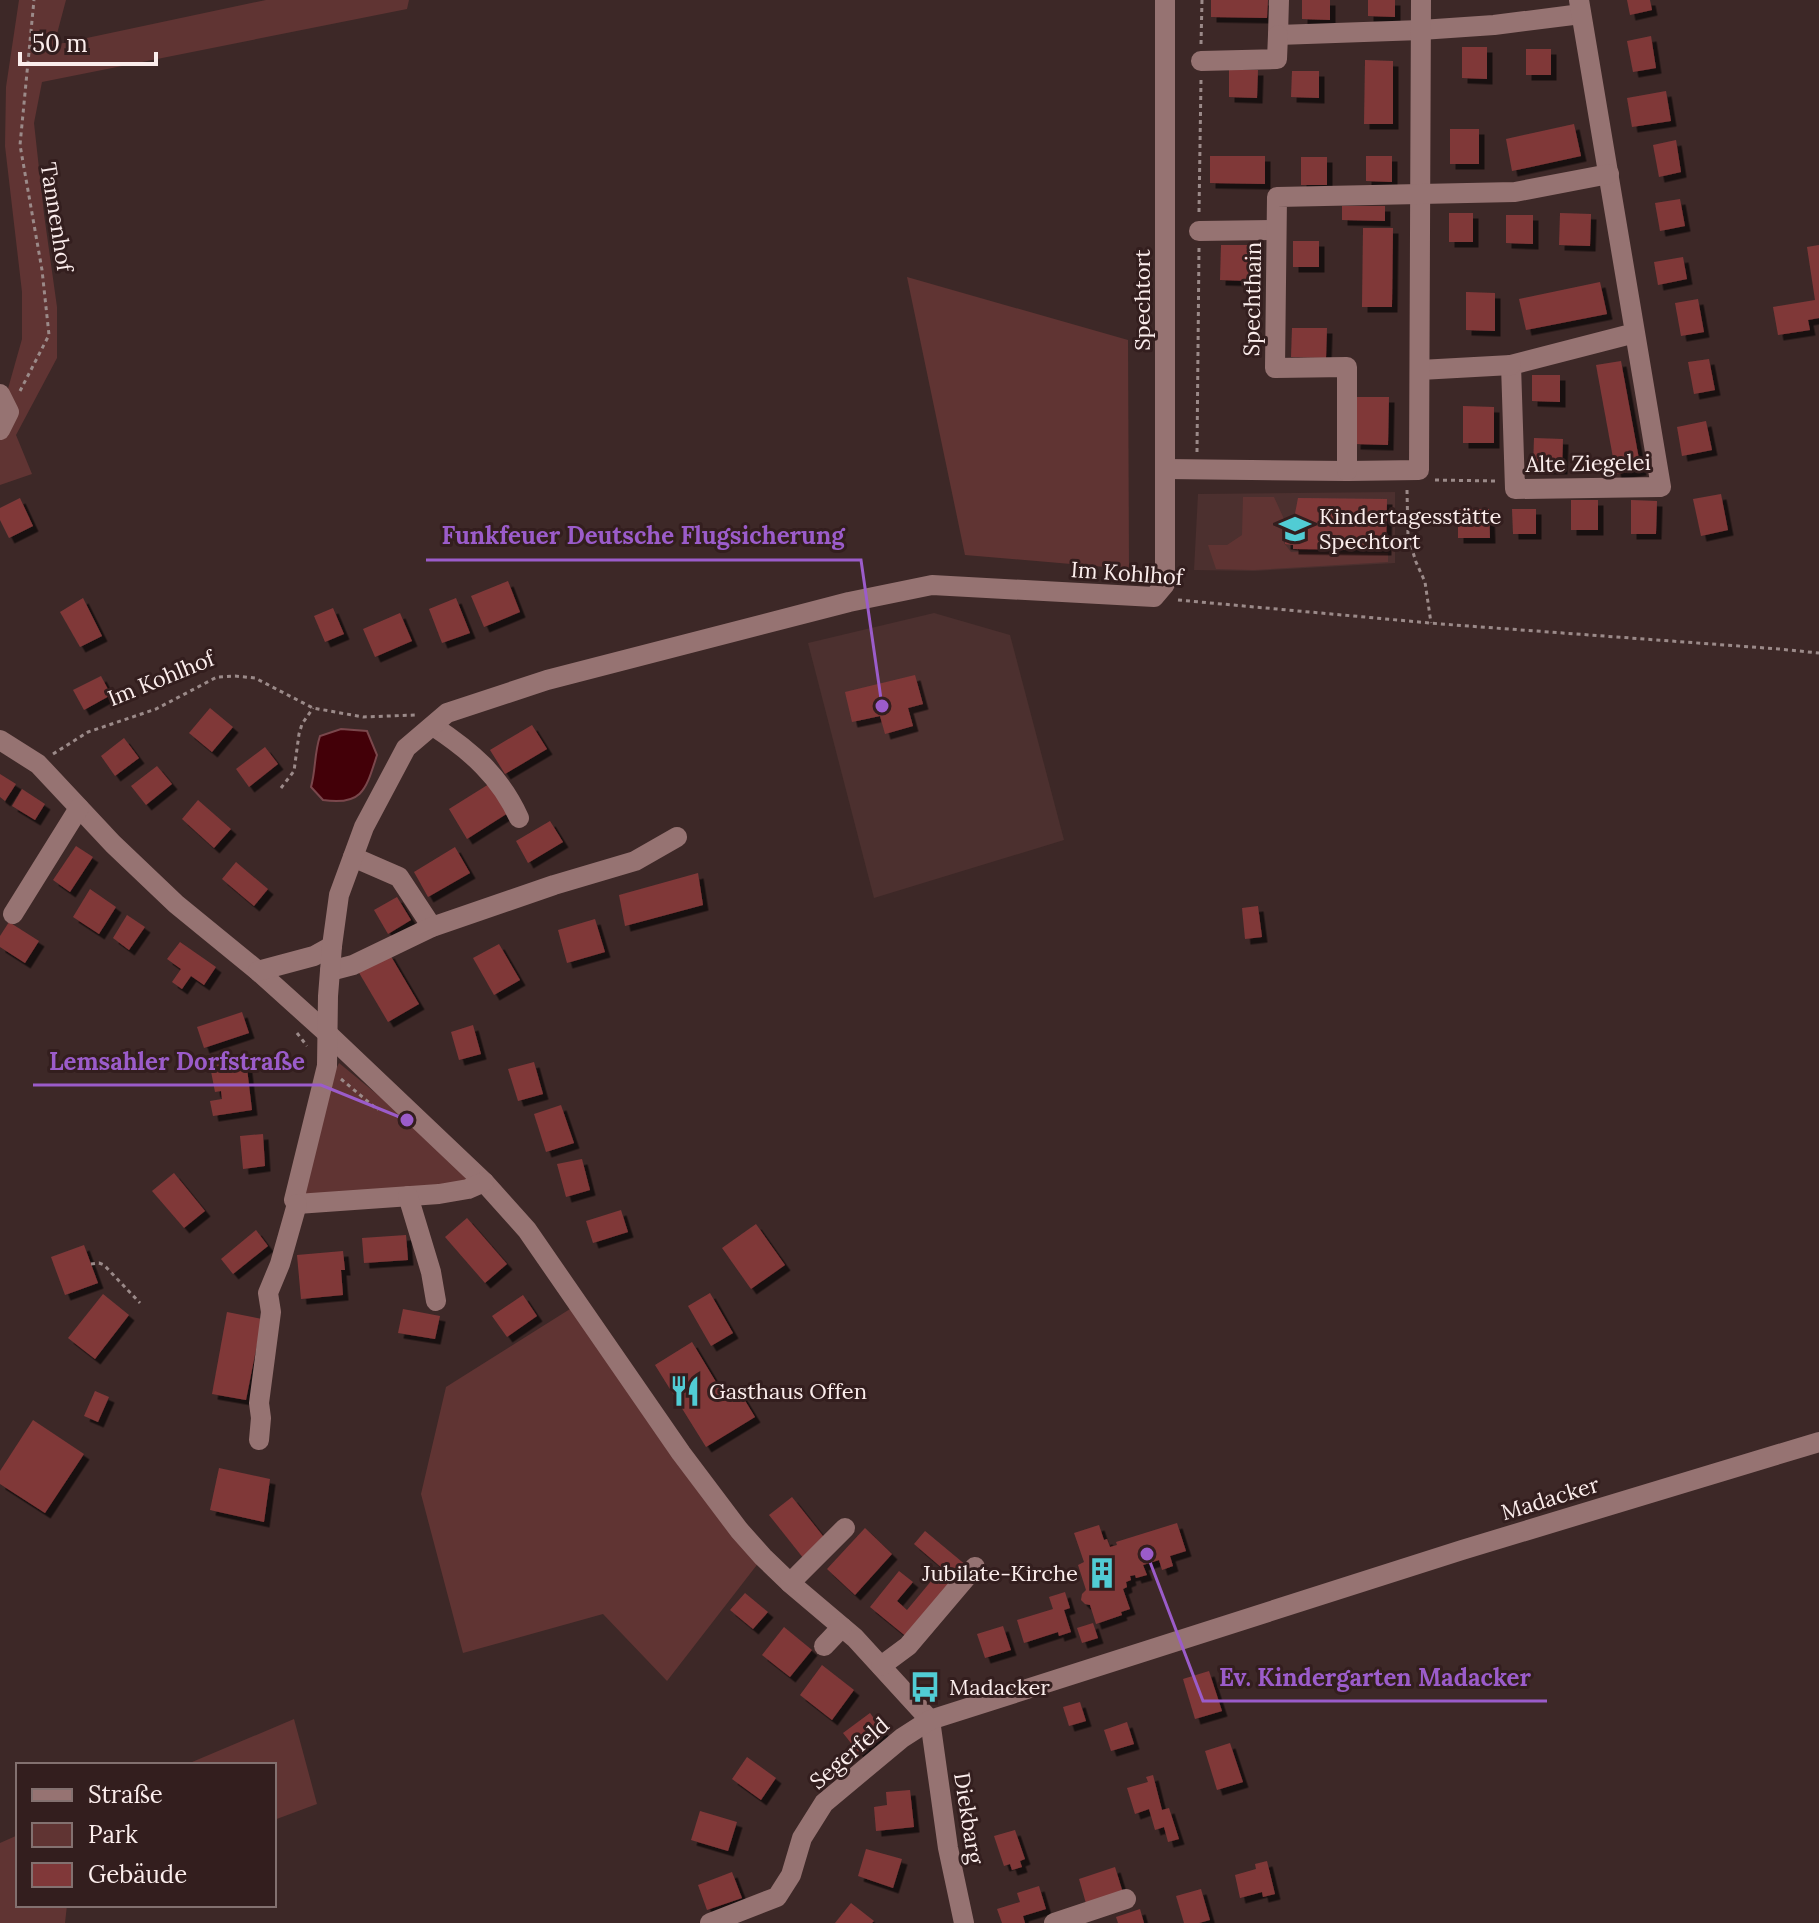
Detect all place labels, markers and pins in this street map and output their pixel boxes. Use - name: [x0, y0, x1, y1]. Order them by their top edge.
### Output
- place label: Kindertagesstätte Spechtort: [1319, 502, 1502, 555]
- callout: Funkfeuer Deutsche Flugsicherung: [426, 512, 861, 560]
- school or university icon: Kindertagesstätte Spechtort: [1278, 512, 1312, 546]
- callout: Lemsahler Dorfstraße: [33, 1037, 321, 1085]
- restaurant icon: Gasthaus Offen: [668, 1374, 702, 1408]
- place label: Gasthaus Offen: [709, 1377, 867, 1405]
- building icon: Jubilate-Kirche: [1085, 1556, 1119, 1590]
- place label: Jubilate-Kirche: [921, 1559, 1078, 1587]
- callout: Ev. Kindergarten Madacker: [1203, 1653, 1547, 1701]
- bus stop icon: Madacker: [908, 1670, 942, 1704]
- place label: Madacker: [949, 1673, 1050, 1701]

